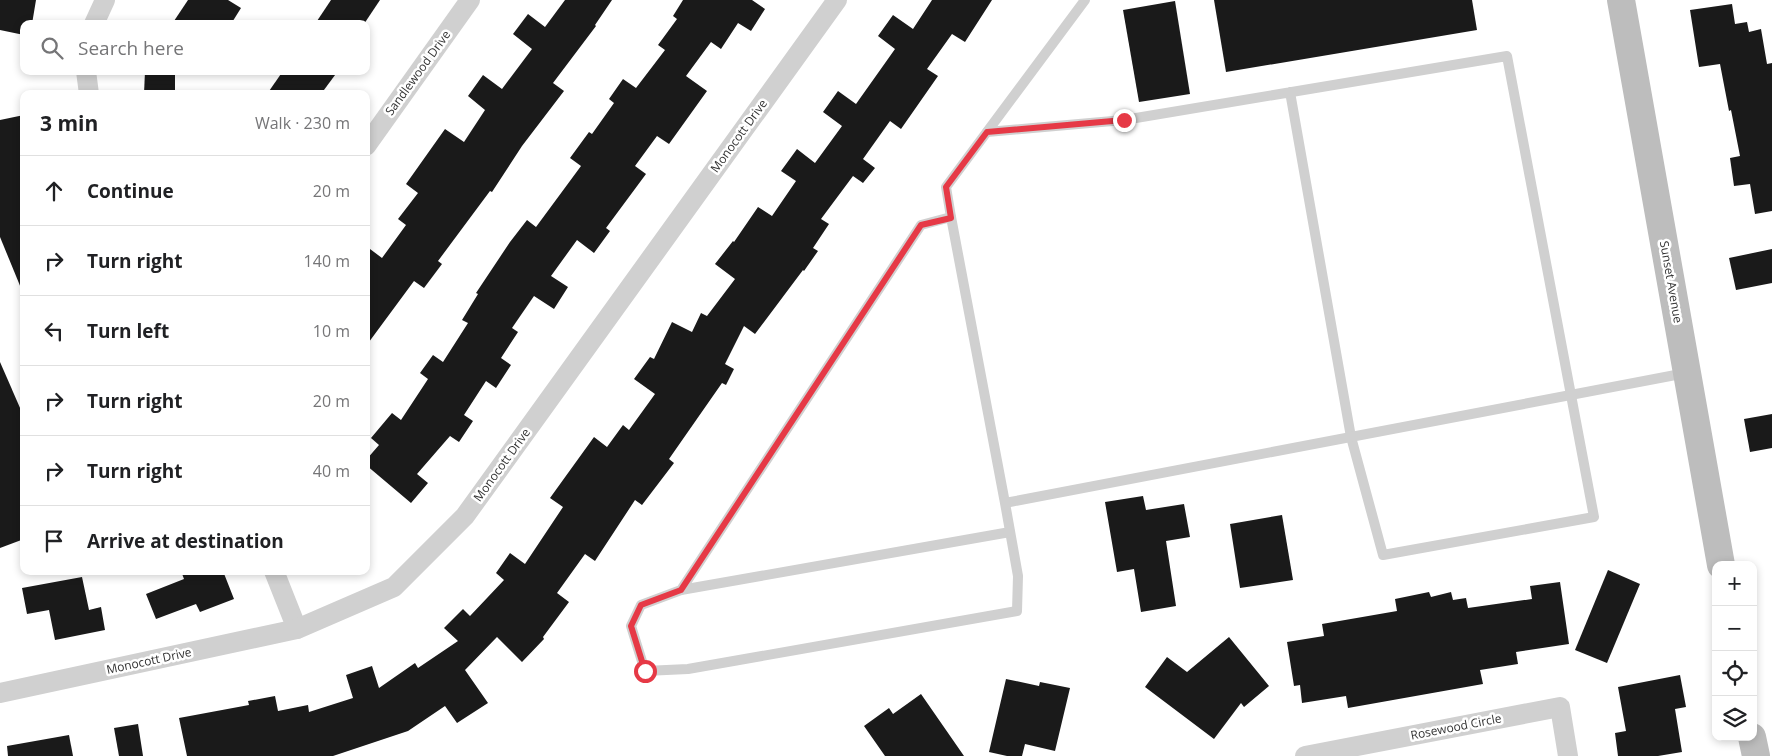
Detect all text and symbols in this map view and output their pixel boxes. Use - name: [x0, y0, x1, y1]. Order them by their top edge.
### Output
- search box: [20, 20, 370, 75]
- street label: Sandlewood Drive: [381, 27, 454, 119]
- icon: search: [38, 34, 66, 62]
- text: Search here: [78, 35, 184, 61]
- street label: Monocott Drive: [706, 95, 771, 176]
- text: 3 min: [40, 109, 98, 137]
- route end: [1113, 109, 1136, 132]
- text: Walk · 230 m: [255, 112, 350, 134]
- icon: ahead: [40, 177, 68, 205]
- text: Continue: [87, 178, 174, 204]
- text: 20 m: [313, 180, 350, 202]
- street label: Sunset Avenue: [1656, 240, 1687, 324]
- icon: right: [40, 247, 68, 275]
- text: Turn right: [87, 248, 182, 274]
- text: 140 m: [304, 250, 350, 272]
- icon: left: [40, 317, 68, 345]
- text: Turn left: [87, 318, 169, 344]
- text: 10 m: [313, 320, 350, 342]
- icon: right: [40, 387, 68, 415]
- text: Turn right: [87, 388, 182, 414]
- text: 20 m: [313, 390, 350, 412]
- street label: Monocott Drive: [469, 424, 534, 505]
- icon: right: [40, 457, 68, 485]
- text: Turn right: [87, 458, 182, 484]
- text: 40 m: [313, 460, 350, 482]
- icon: arrive: [40, 527, 68, 555]
- text: Arrive at destination: [87, 528, 284, 554]
- map controls: [1712, 561, 1757, 741]
- button: +: [1712, 561, 1757, 606]
- button: −: [1712, 606, 1757, 651]
- street label: Monocott Drive: [105, 643, 193, 678]
- button: locate: [1712, 651, 1757, 696]
- route start: [634, 660, 657, 683]
- button: layers: [1712, 696, 1757, 741]
- street label: Rosewood Circle: [1409, 709, 1503, 744]

